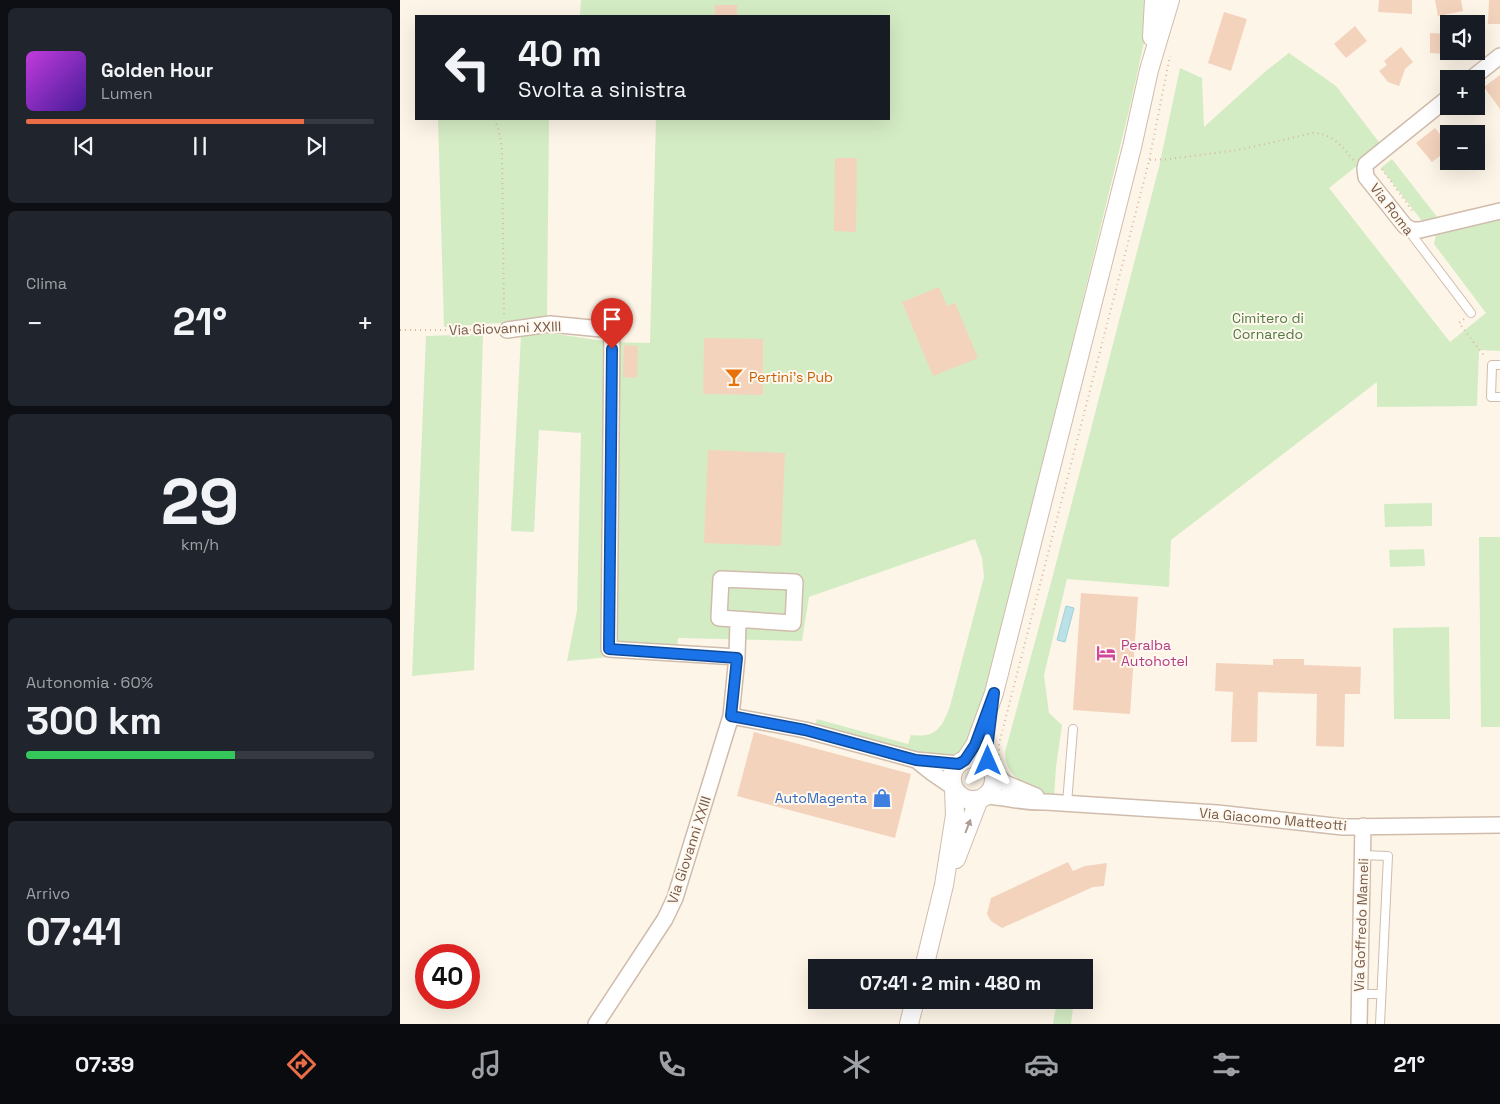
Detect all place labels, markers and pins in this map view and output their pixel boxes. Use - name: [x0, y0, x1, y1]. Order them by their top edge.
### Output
- pin: [591, 298, 633, 349]
- bar icon: Pertini's Pub: [723, 366, 745, 388]
- place label: Pertini's Pub: [749, 368, 833, 386]
- place label: Peralba Autohotel: [1121, 636, 1188, 670]
- hotel icon: Peralba Autohotel: [1095, 642, 1117, 664]
- shop icon: AutoMagenta: [871, 787, 893, 809]
- place label: AutoMagenta: [775, 789, 867, 807]

